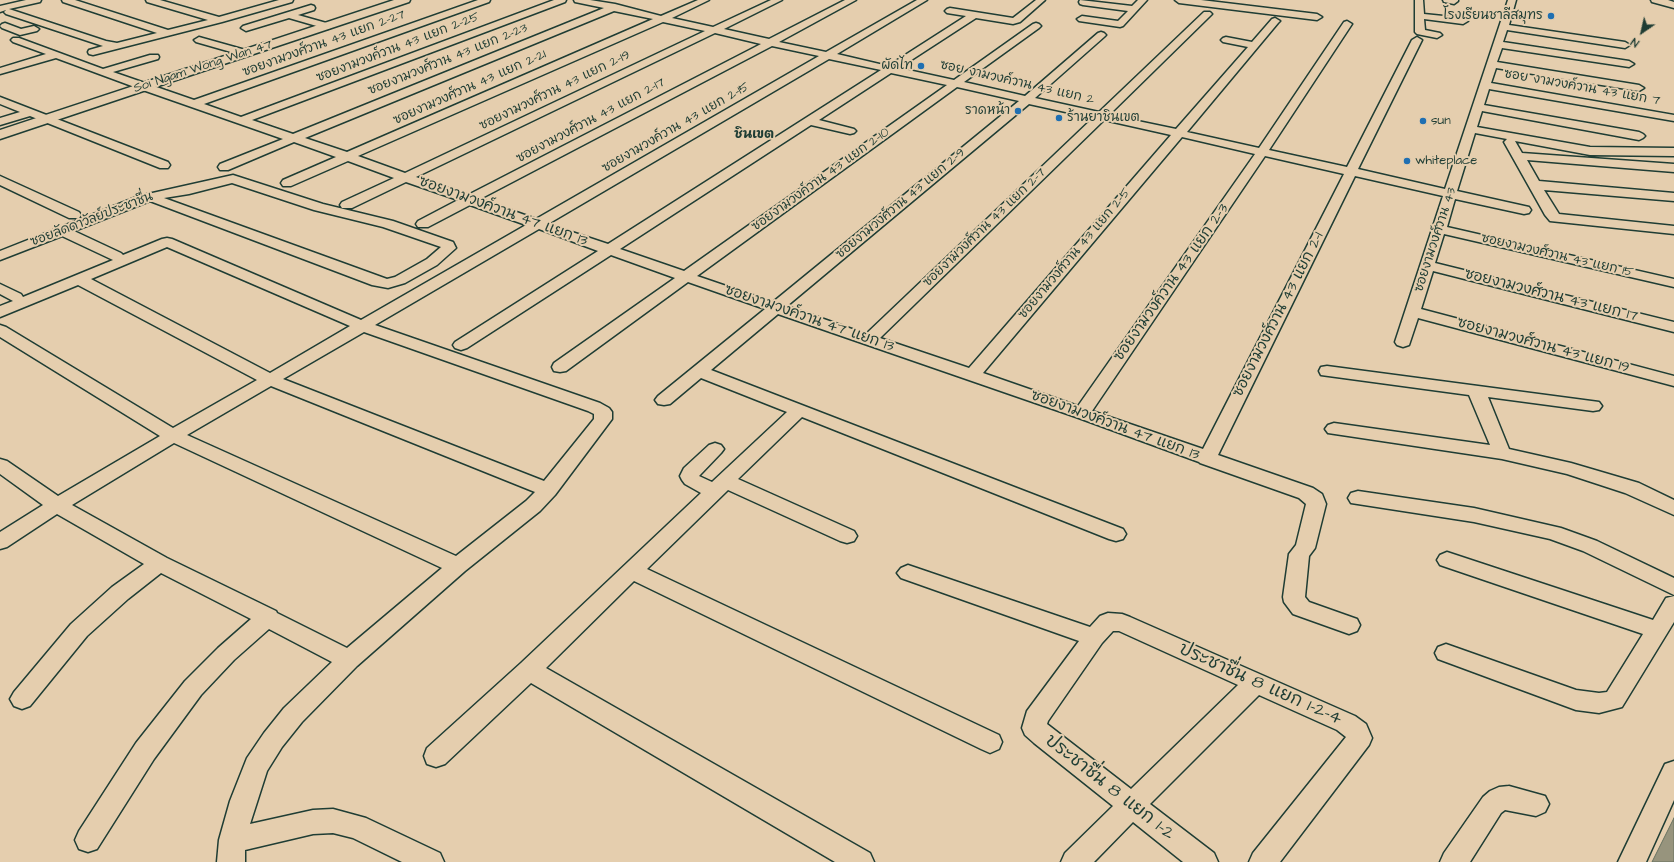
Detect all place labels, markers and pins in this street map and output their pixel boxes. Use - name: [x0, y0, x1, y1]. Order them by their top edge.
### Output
- place label: โรงเรียนชาลีสมุทร: [1443, 8, 1543, 24]
- marker: โรงเรียนชาลีสมุทร: [1546, 11, 1556, 21]
- place label: ผัดไท: [881, 58, 913, 74]
- marker: ผัดไท: [916, 61, 926, 71]
- place label: ราดหน้า: [965, 103, 1010, 119]
- marker: ราดหน้า: [1013, 106, 1023, 116]
- place label: ร้านยาชินเขต: [1067, 110, 1140, 126]
- marker: ร้านยาชินเขต: [1054, 113, 1064, 123]
- place label: sun: [1431, 113, 1451, 129]
- marker: sun: [1418, 116, 1428, 126]
- place label: whiteplace: [1415, 153, 1477, 169]
- marker: whiteplace: [1402, 156, 1412, 166]

